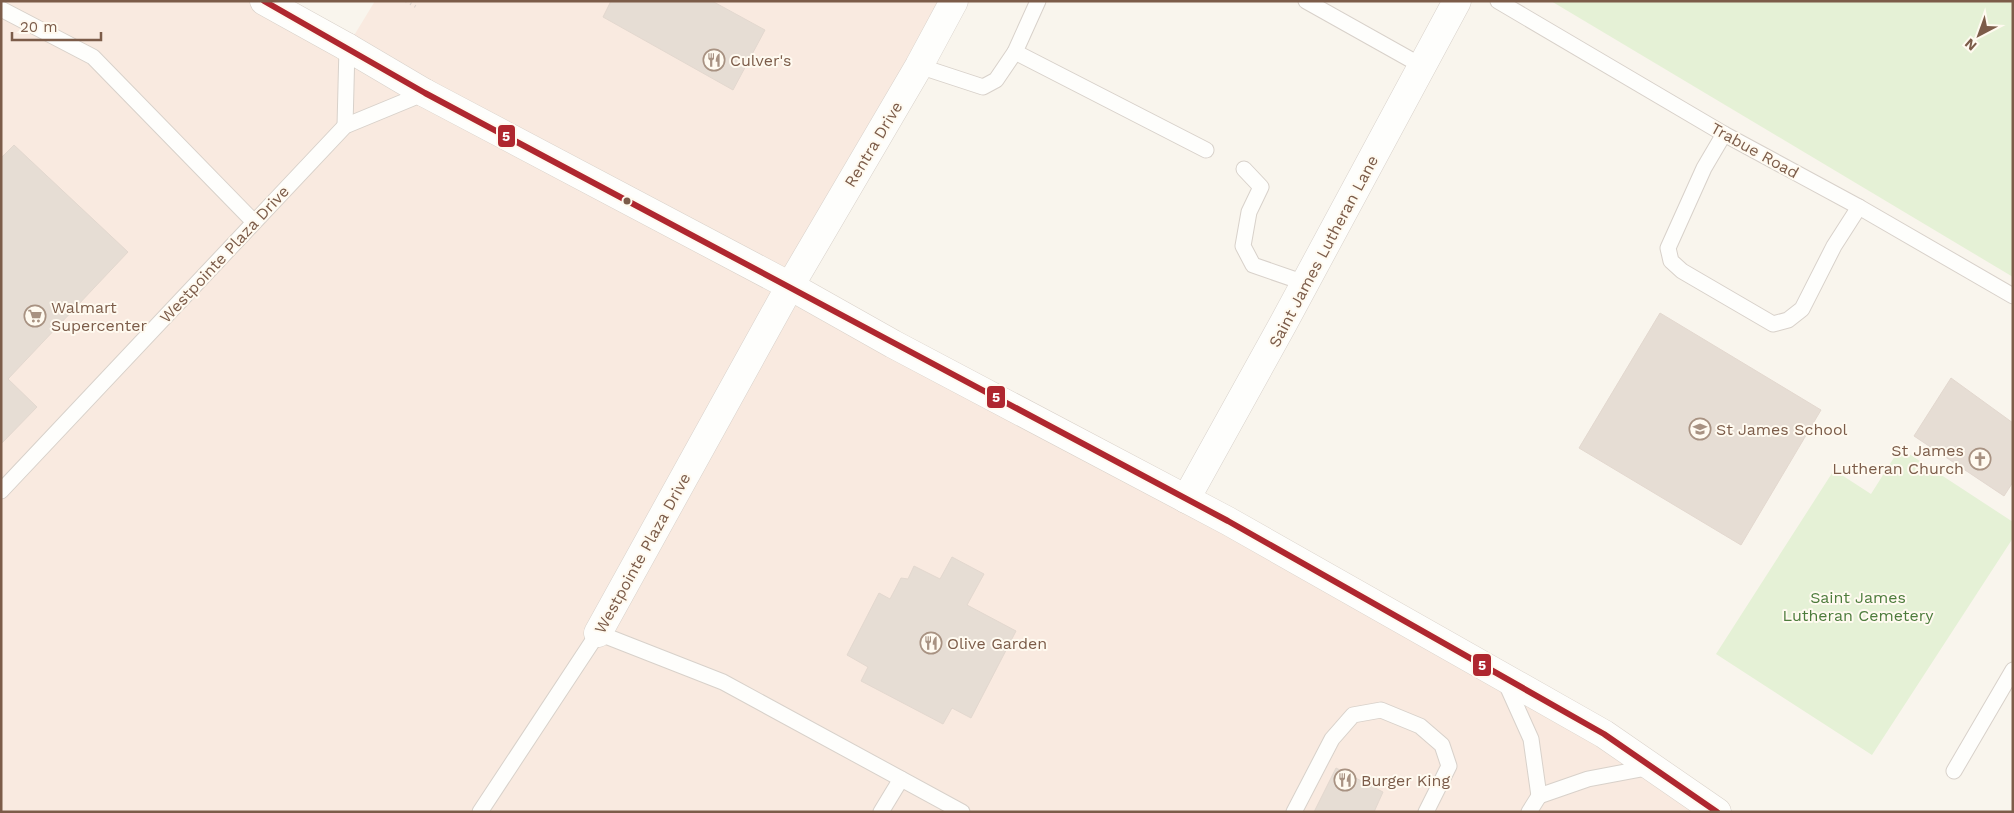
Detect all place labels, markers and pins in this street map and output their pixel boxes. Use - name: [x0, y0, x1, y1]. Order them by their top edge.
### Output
- restaurant icon: Culver's: [702, 48, 726, 72]
- place label: Culver's: [730, 51, 791, 70]
- unlabelled marker: [622, 196, 632, 206]
- place label: Walmart Supercenter: [51, 298, 148, 335]
- supermarket icon: Walmart Supercenter: [23, 304, 47, 328]
- school or university icon: St James School: [1688, 417, 1712, 441]
- place label: St James School: [1716, 420, 1848, 439]
- place label: St James Lutheran Church: [1832, 441, 1964, 478]
- church icon: St James Lutheran Church: [1968, 447, 1992, 471]
- restaurant icon: Olive Garden: [919, 631, 943, 655]
- place label: Olive Garden: [947, 634, 1047, 653]
- restaurant icon: Burger King: [1333, 768, 1357, 792]
- place label: Burger King: [1361, 771, 1450, 790]

